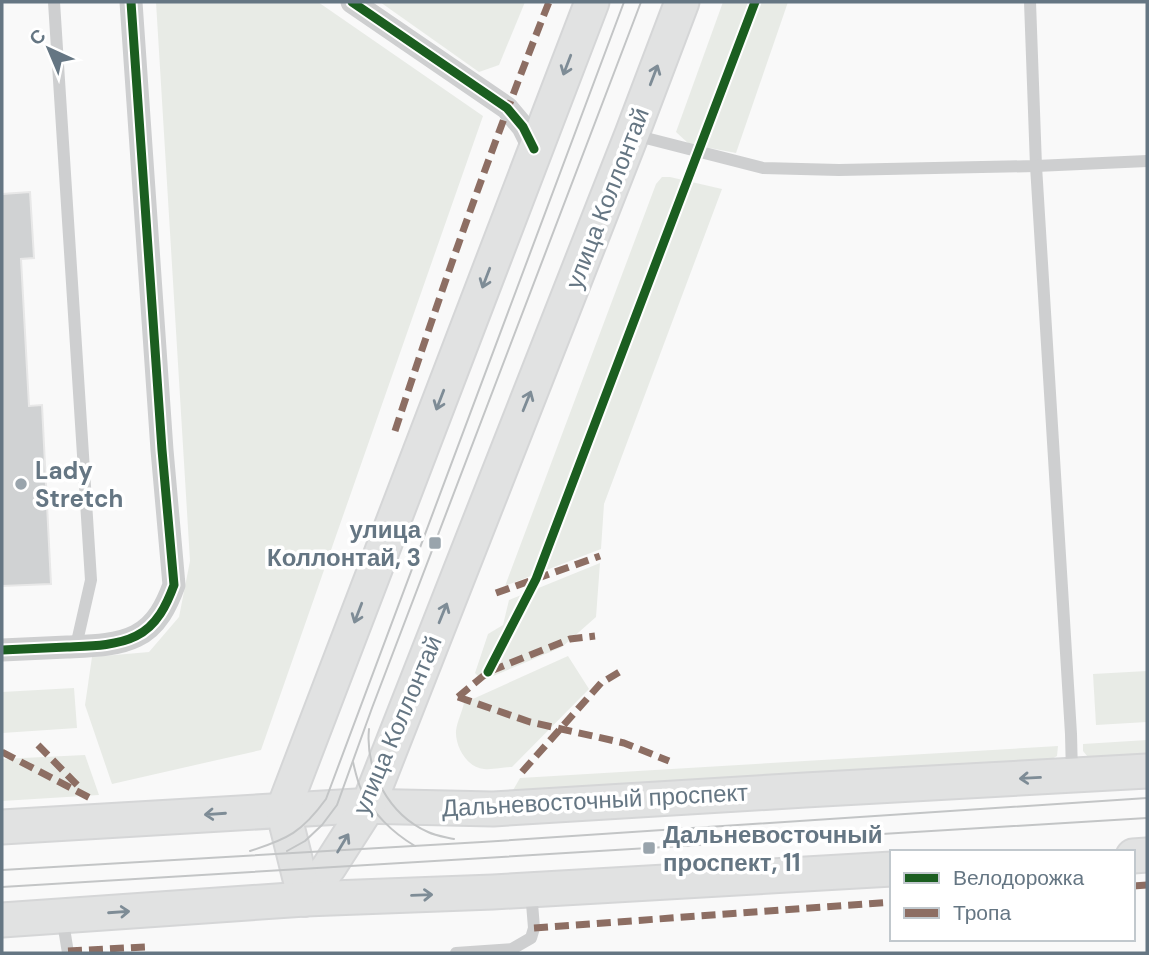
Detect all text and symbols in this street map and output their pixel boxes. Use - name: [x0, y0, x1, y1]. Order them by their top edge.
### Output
- north arrow: [14, 14, 84, 84]
- text: С: [24, 23, 51, 51]
- one-way arrow: [560, 54, 572, 76]
- one-way arrow: [649, 65, 662, 86]
- street label: улица Коллонтай: [558, 103, 656, 293]
- one-way arrow: [479, 267, 491, 288]
- one-way arrow: [432, 389, 445, 411]
- one-way arrow: [522, 391, 535, 412]
- place label: Lady Stretch: [35, 455, 123, 514]
- marker: Lady Stretch: [13, 476, 29, 492]
- place label: улица Коллонтай, 3: [267, 514, 422, 573]
- marker: улица Коллонтай, 3: [427, 535, 443, 551]
- one-way arrow: [351, 601, 364, 623]
- one-way arrow: [438, 602, 451, 624]
- street label: улица Коллонтай: [345, 631, 449, 819]
- one-way arrow: [1019, 772, 1042, 785]
- street label: Дальневосточный проспект: [441, 776, 749, 824]
- one-way arrow: [204, 808, 227, 821]
- place label: Дальневосточный проспект, 11: [663, 819, 883, 878]
- one-way arrow: [337, 833, 351, 853]
- marker: Дальневосточный проспект, 11: [641, 840, 657, 856]
- legend: [890, 850, 1135, 941]
- text: Велодорожка: [953, 864, 1084, 892]
- one-way arrow: [410, 888, 433, 901]
- text: Тропа: [953, 899, 1011, 927]
- one-way arrow: [107, 905, 130, 918]

